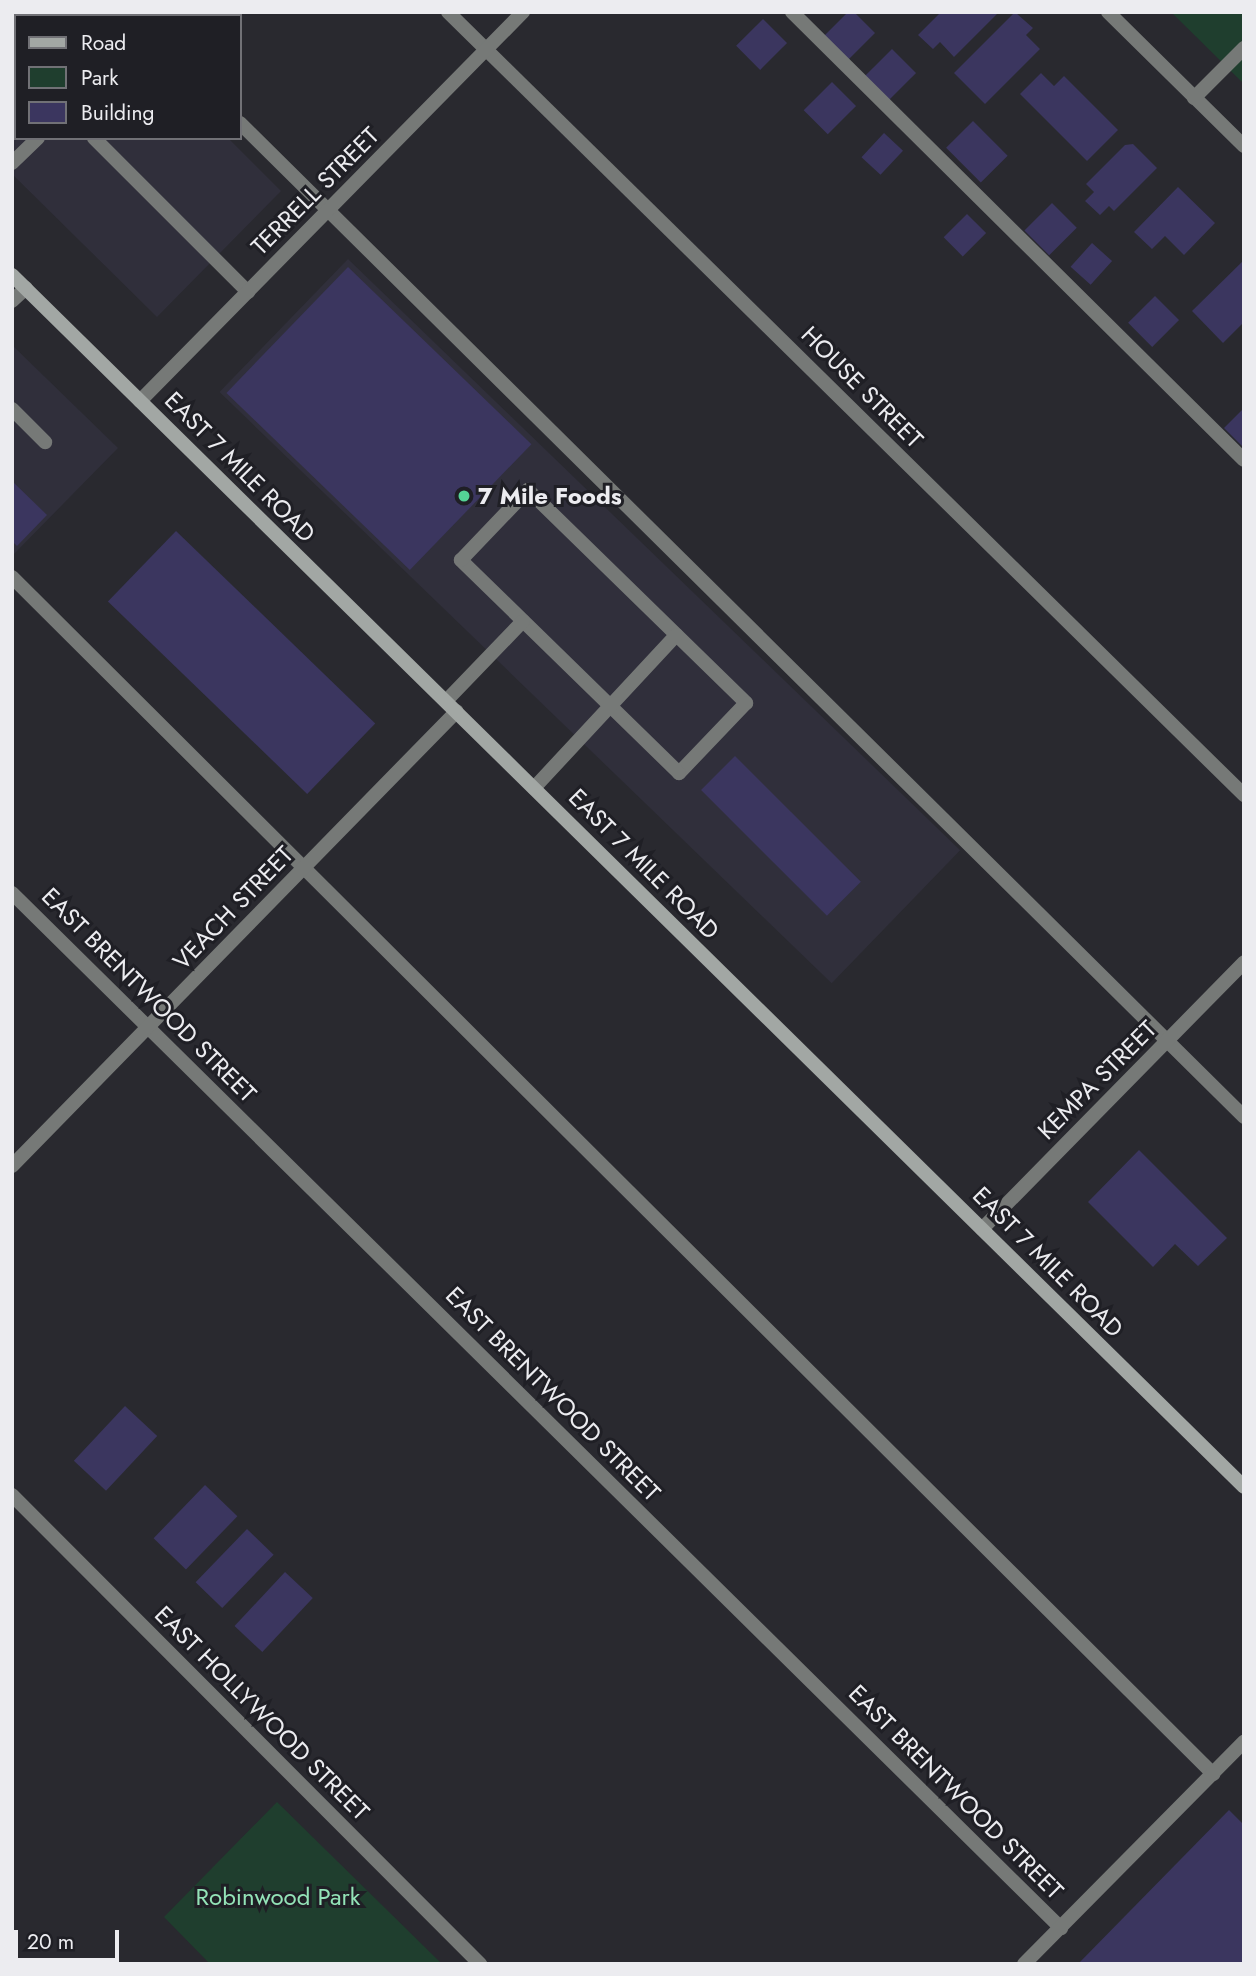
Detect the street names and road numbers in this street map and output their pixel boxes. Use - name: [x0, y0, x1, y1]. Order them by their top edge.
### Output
- street label: TERRELL STREET: [245, 121, 385, 261]
- street label: HOUSE STREET: [795, 320, 929, 454]
- street label: EAST 7 MILE ROAD: [159, 386, 321, 548]
- street label: EAST 7 MILE ROAD: [563, 783, 725, 945]
- street label: VEACH STREET: [167, 840, 299, 976]
- street label: EAST BRENTWOOD STREET: [36, 882, 262, 1108]
- street label: KEMPA STREET: [1032, 1015, 1162, 1145]
- street label: EAST 7 MILE ROAD: [967, 1181, 1129, 1343]
- street label: EAST BRENTWOOD STREET: [440, 1281, 666, 1507]
- street label: EAST HOLLYWOOD STREET: [149, 1600, 375, 1826]
- street label: EAST BRENTWOOD STREET: [843, 1679, 1069, 1905]

